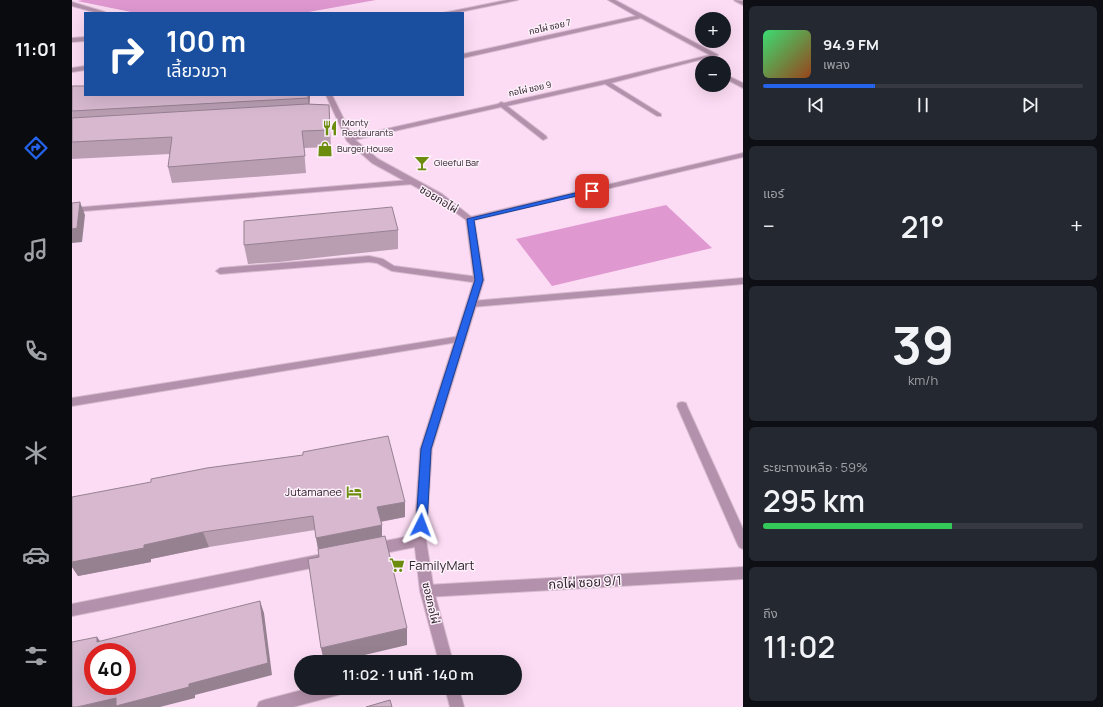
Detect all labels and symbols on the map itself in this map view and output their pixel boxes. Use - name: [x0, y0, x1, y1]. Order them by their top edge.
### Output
- street label: กอไผ่ ซอย 7: [528, 15, 573, 38]
- street label: กอไผ่ ซอย 9: [507, 78, 553, 99]
- place label: Monty Restaurants: [342, 116, 394, 139]
- restaurant icon: Monty Restaurants: [321, 119, 339, 137]
- shop icon: Burger House: [316, 140, 334, 158]
- place label: Burger House: [337, 142, 393, 155]
- bar icon: Gleeful Bar: [413, 154, 431, 172]
- place label: Gleeful Bar: [434, 156, 480, 169]
- pin: [575, 174, 609, 208]
- street label: ซอยกอไผ่: [417, 181, 461, 216]
- hotel icon: Jutamanee: [345, 483, 363, 501]
- place label: Jutamanee: [285, 484, 343, 499]
- position arrow: [400, 504, 442, 546]
- supermarket icon: FamilyMart: [388, 556, 406, 574]
- place label: FamilyMart: [409, 556, 475, 574]
- street label: กอไผ่ ซอย 9/1: [548, 571, 622, 593]
- street label: ซอยกอไผ่: [419, 581, 444, 625]
- speed limit sign: 40: [84, 643, 136, 695]

